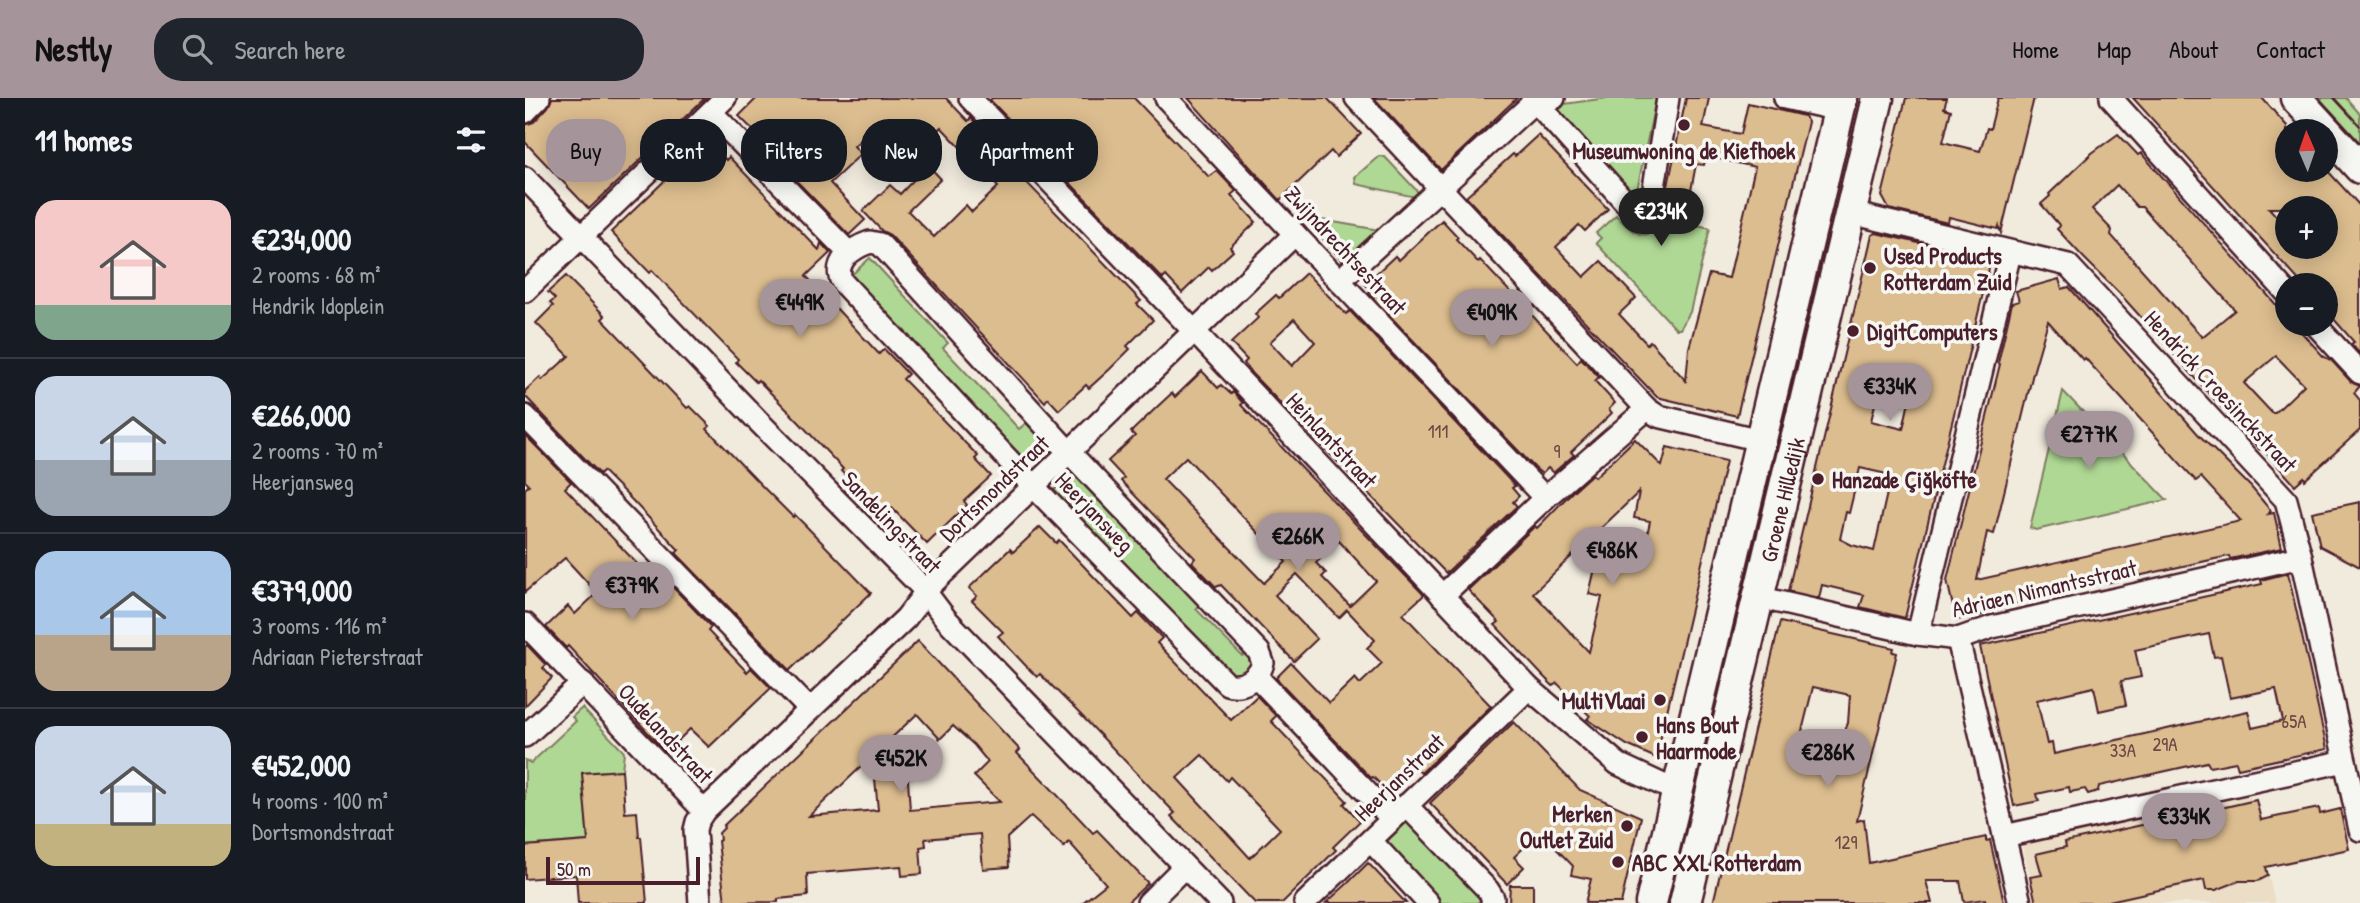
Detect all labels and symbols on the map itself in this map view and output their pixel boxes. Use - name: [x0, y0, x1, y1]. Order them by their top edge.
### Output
- marker: Museumwoning de Kiefhoek: [1676, 117, 1692, 133]
- north arrow: [2275, 119, 2338, 182]
- place label: Museumwoning de Kiefhoek: [1573, 135, 1796, 167]
- street label: Zwijndrechtsestraat: [1278, 179, 1415, 322]
- pin: €234K: [1612, 188, 1710, 248]
- place label: Used Products Rotterdam Zuid: [1884, 240, 2011, 297]
- marker: Used Products Rotterdam Zuid: [1862, 260, 1878, 276]
- pin: €449K: [751, 280, 849, 339]
- pin: €409K: [1443, 289, 1541, 349]
- street label: Hendrick Croesinckstraat: [2138, 303, 2305, 480]
- place label: DigitComputers: [1867, 316, 1998, 348]
- marker: DigitComputers: [1845, 323, 1861, 339]
- pin: €334K: [1841, 364, 1939, 423]
- street label: Heinlantstraat: [1280, 385, 1385, 495]
- pin: €277K: [2040, 412, 2138, 471]
- house number: 111: [1428, 418, 1448, 444]
- street label: Dortsmondstraat: [932, 427, 1056, 548]
- street label: Groene Hilledijk: [1752, 433, 1812, 565]
- house number: 9: [1554, 438, 1561, 464]
- street label: Sandelingstraat: [835, 464, 950, 581]
- place label: Hanzade Çiğköfte: [1832, 464, 1977, 496]
- street label: Heerjansweg: [1049, 465, 1141, 559]
- marker: Hanzade Çiğköfte: [1810, 471, 1826, 487]
- pin: €266K: [1249, 514, 1347, 573]
- pin: €486K: [1563, 528, 1661, 587]
- street label: Adriaen Nimantsstraat: [1949, 551, 2141, 624]
- pin: €379K: [583, 562, 681, 622]
- street label: Oudelandstraat: [612, 676, 721, 791]
- place label: MultiVlaai: [1562, 685, 1646, 716]
- marker: MultiVlaai: [1652, 692, 1668, 708]
- house number: 65A: [2282, 708, 2306, 734]
- place label: Hans Bout Haarmode: [1656, 709, 1739, 766]
- street label: Heerjanstraat: [1347, 725, 1452, 828]
- marker: Hans Bout Haarmode: [1634, 729, 1650, 745]
- pin: €286K: [1779, 730, 1877, 789]
- house number: 29A: [2152, 731, 2178, 757]
- pin: €452K: [852, 736, 950, 795]
- house number: 33A: [2110, 737, 2136, 763]
- pin: €334K: [2135, 794, 2233, 853]
- place label: Merken Outlet Zuid: [1520, 798, 1613, 855]
- marker: Merken Outlet Zuid: [1619, 818, 1635, 834]
- house number: 129: [1835, 829, 1857, 855]
- place label: ABC XXL Rotterdam: [1632, 847, 1802, 878]
- scale bar: [546, 854, 700, 886]
- marker: ABC XXL Rotterdam: [1610, 854, 1626, 870]

